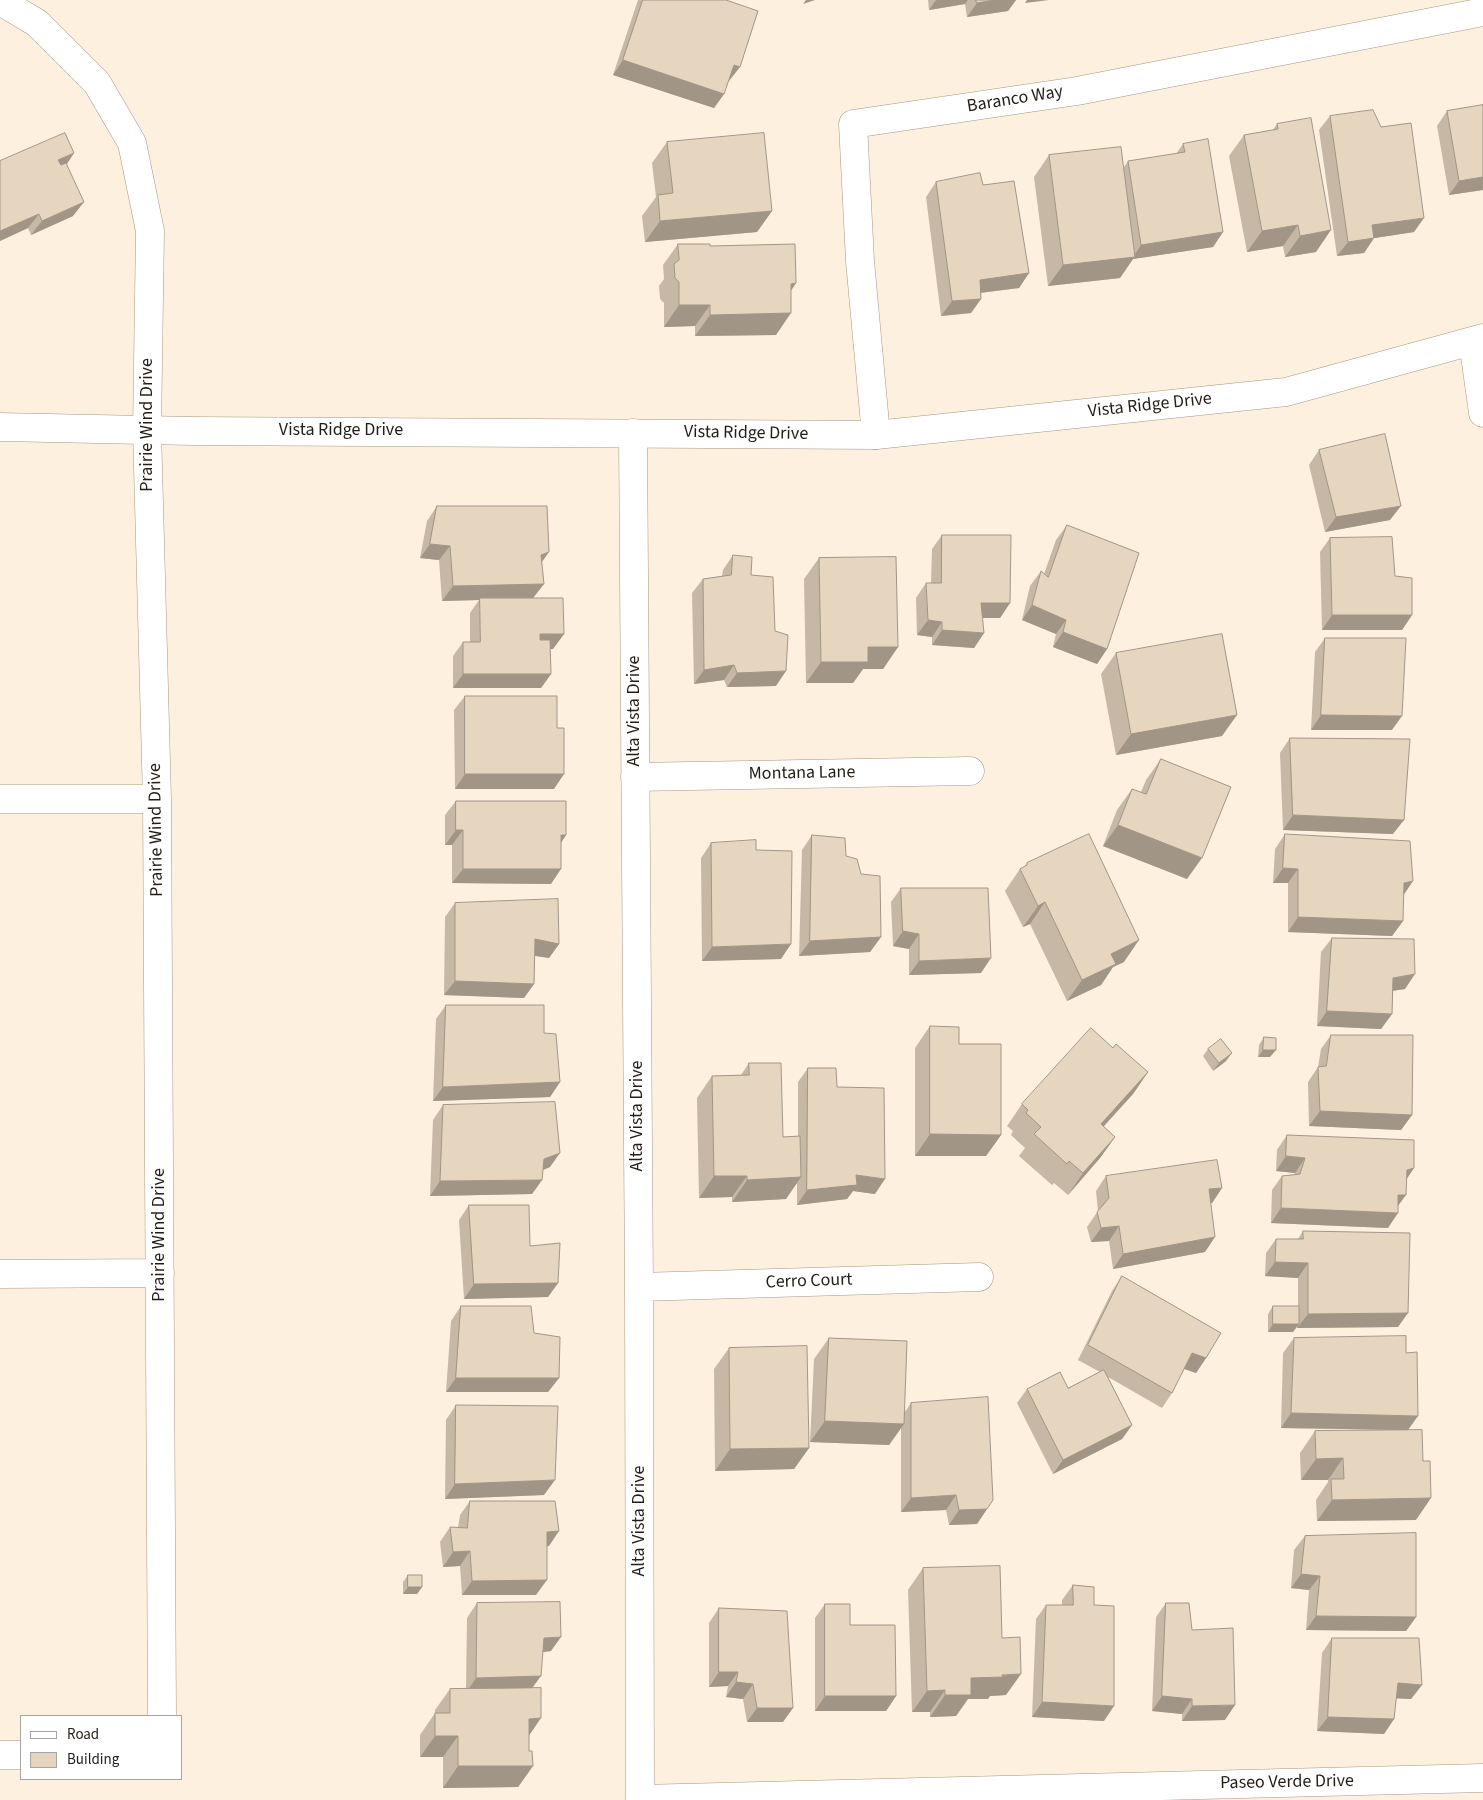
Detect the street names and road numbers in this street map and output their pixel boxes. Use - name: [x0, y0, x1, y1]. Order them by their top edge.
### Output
- street label: Baranco Way: [965, 82, 1065, 118]
- street label: Prairie Wind Drive: [137, 358, 159, 492]
- street label: Vista Ridge Drive: [1087, 389, 1213, 423]
- street label: Vista Ridge Drive: [279, 420, 403, 442]
- street label: Vista Ridge Drive: [684, 422, 808, 446]
- street label: Alta Vista Drive: [624, 655, 646, 767]
- street label: Montana Lane: [749, 762, 855, 786]
- street label: Prairie Wind Drive: [145, 763, 169, 897]
- street label: Alta Vista Drive: [627, 1060, 649, 1172]
- street label: Prairie Wind Drive: [149, 1168, 171, 1302]
- street label: Cerro Court: [765, 1270, 853, 1294]
- street label: Alta Vista Drive: [629, 1465, 651, 1577]
- street label: Paseo Verde Drive: [1220, 1771, 1354, 1795]

